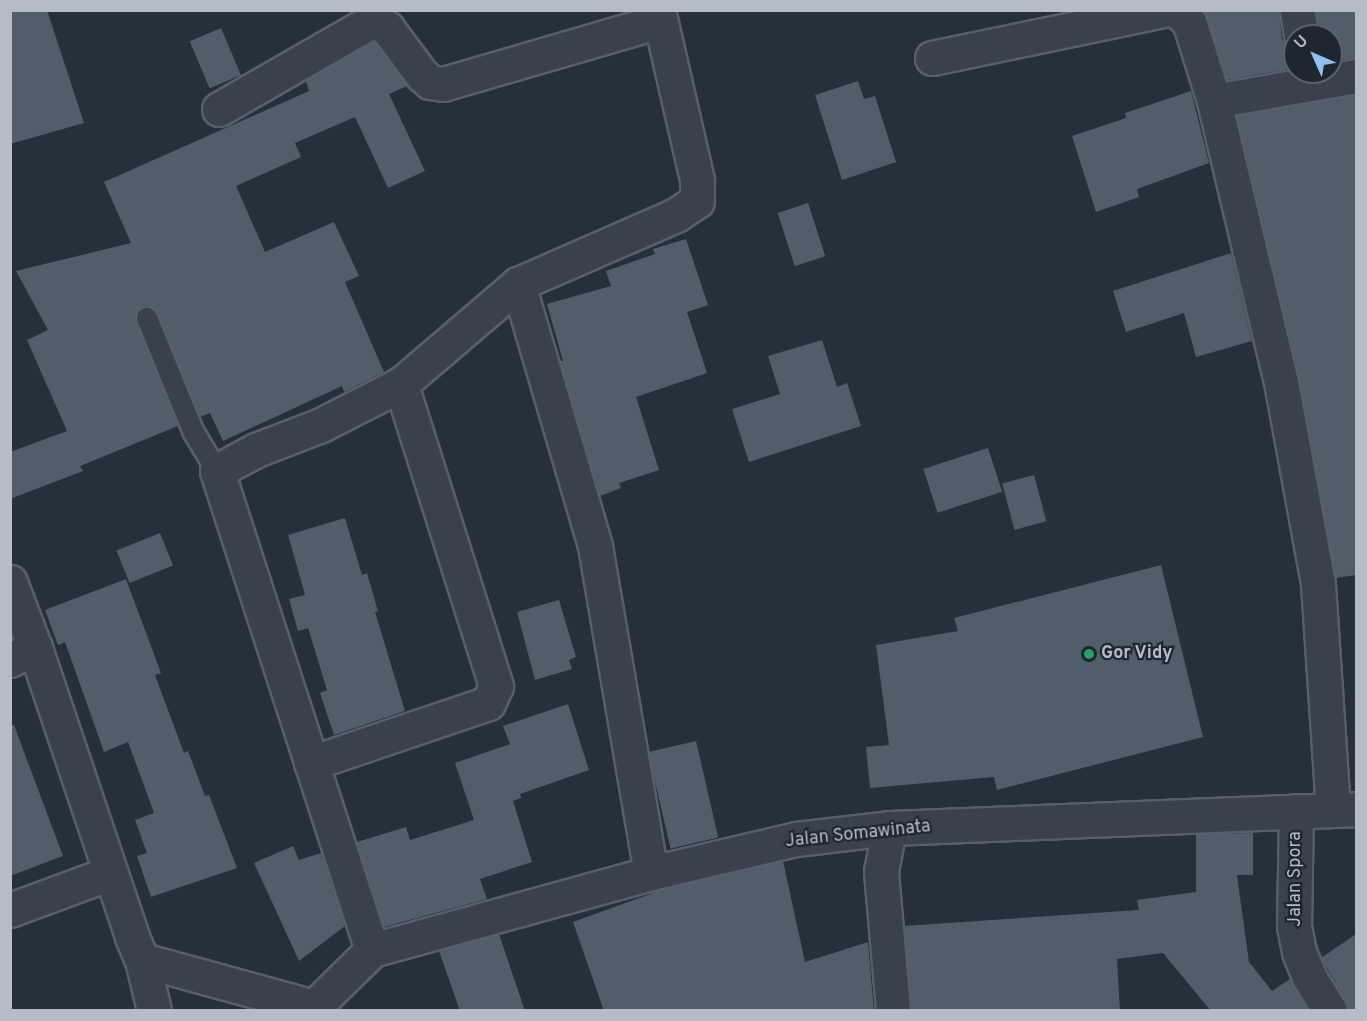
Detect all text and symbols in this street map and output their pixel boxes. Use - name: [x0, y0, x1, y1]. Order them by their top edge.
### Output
- north arrow: [1283, 24, 1343, 84]
- text: U: [1291, 32, 1313, 54]
- place label: Gor Vidy: [1101, 643, 1173, 665]
- marker: Gor Vidy: [1082, 647, 1096, 661]
- street label: Jalan Somawinata: [784, 817, 932, 853]
- street label: Jalan Spora: [1285, 831, 1307, 927]

